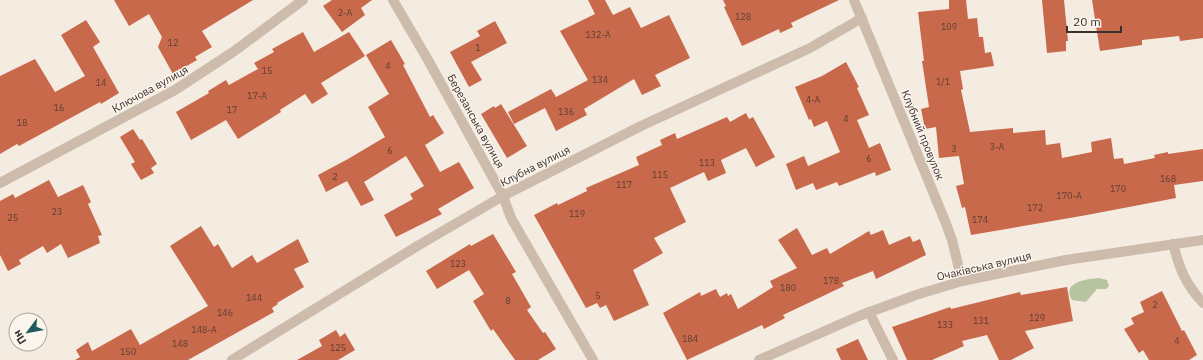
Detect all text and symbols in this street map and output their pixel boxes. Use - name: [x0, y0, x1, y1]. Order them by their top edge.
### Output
- house number: 2-А: [338, 7, 353, 18]
- scale bar: [1067, 8, 1121, 34]
- house number: 128: [735, 11, 751, 22]
- text: 20 m: [1073, 14, 1101, 29]
- house number: 109: [941, 21, 957, 32]
- house number: 132-А: [585, 29, 611, 40]
- house number: 12: [168, 37, 178, 48]
- house number: 1: [475, 42, 481, 53]
- house number: 4: [385, 60, 391, 71]
- street label: Ключова вулиця: [109, 62, 191, 116]
- house number: 15: [262, 65, 272, 76]
- street label: Березанська вулиця: [444, 71, 508, 171]
- house number: 134: [592, 74, 608, 85]
- house number: 1/1: [936, 76, 950, 87]
- house number: 14: [96, 77, 106, 88]
- street label: Клубний провулок: [899, 88, 947, 182]
- house number: 17-А: [247, 90, 267, 101]
- house number: 4-А: [806, 94, 821, 105]
- house number: 16: [54, 102, 64, 113]
- house number: 17: [227, 104, 237, 115]
- house number: 136: [558, 106, 574, 117]
- house number: 4: [843, 113, 849, 124]
- house number: 18: [17, 117, 27, 128]
- house number: 3-А: [990, 141, 1005, 152]
- street label: Клубна вулиця: [498, 142, 572, 190]
- house number: 3: [951, 143, 957, 154]
- house number: 6: [387, 145, 393, 156]
- house number: 6: [866, 153, 872, 164]
- house number: 113: [699, 157, 715, 168]
- house number: 115: [652, 169, 668, 180]
- house number: 2: [332, 171, 338, 182]
- house number: 168: [1160, 173, 1176, 184]
- house number: 117: [616, 179, 632, 190]
- house number: 170: [1110, 183, 1126, 194]
- house number: 170-А: [1056, 190, 1082, 201]
- house number: 172: [1027, 202, 1043, 213]
- house number: 23: [52, 206, 62, 217]
- house number: 119: [569, 208, 585, 219]
- house number: 25: [8, 212, 18, 223]
- house number: 174: [972, 214, 988, 225]
- street label: Очаківська вулиця: [935, 248, 1033, 284]
- house number: 123: [450, 258, 466, 269]
- house number: 178: [823, 275, 839, 286]
- house number: 180: [780, 282, 796, 293]
- house number: 5: [595, 290, 601, 301]
- house number: 144: [246, 292, 262, 303]
- house number: 8: [505, 295, 511, 306]
- house number: 2: [1152, 299, 1158, 310]
- house number: 146: [217, 307, 233, 318]
- north arrow: [8, 312, 48, 352]
- house number: 129: [1029, 312, 1045, 323]
- house number: 131: [973, 315, 989, 326]
- house number: 133: [937, 319, 953, 330]
- house number: 148-А: [191, 324, 217, 335]
- text: Пн: [10, 327, 29, 347]
- house number: 184: [682, 333, 698, 344]
- house number: 4: [1174, 335, 1180, 346]
- house number: 148: [172, 338, 188, 349]
- house number: 125: [330, 342, 346, 353]
- house number: 150: [120, 346, 136, 357]

